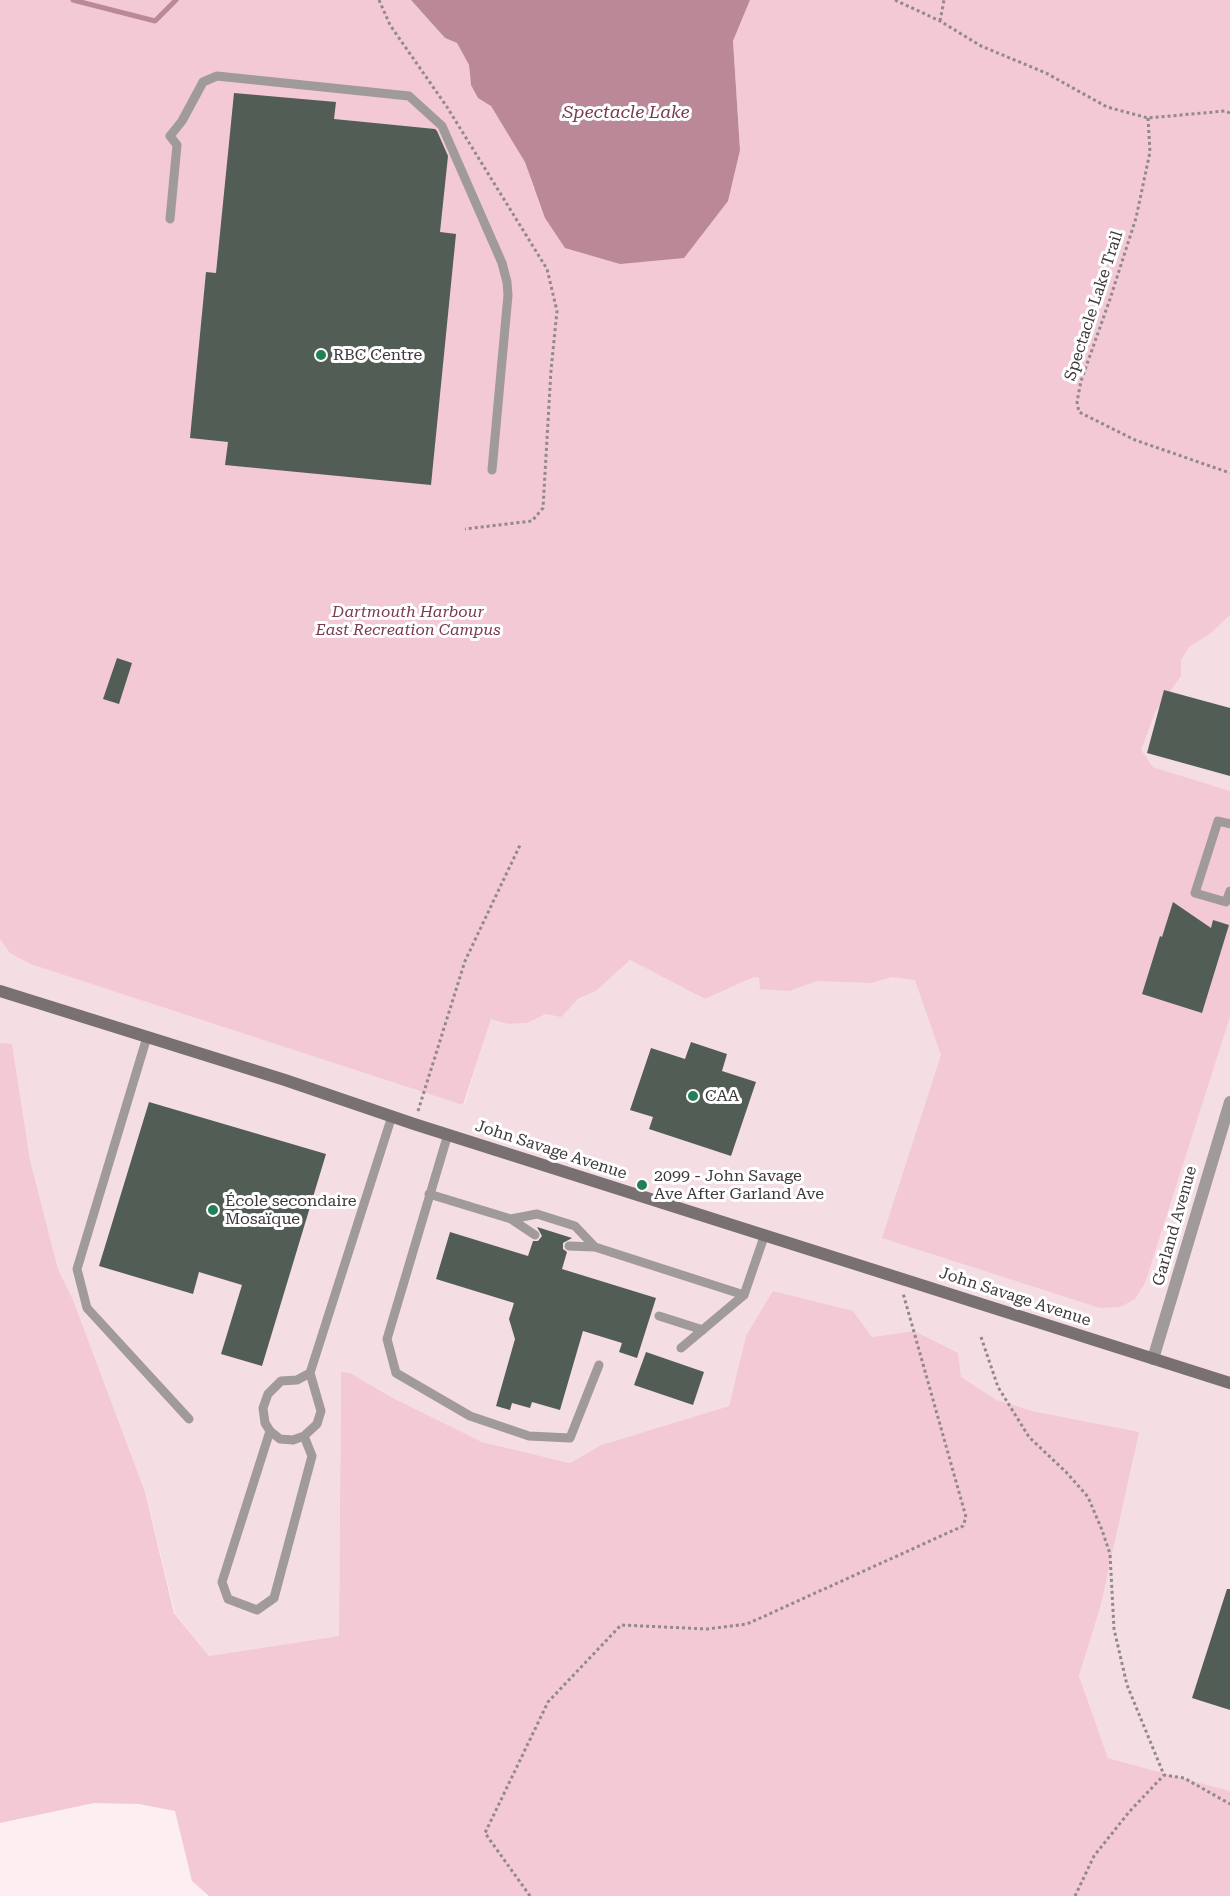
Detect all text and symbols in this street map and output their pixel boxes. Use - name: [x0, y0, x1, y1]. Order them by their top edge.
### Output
- water label: Spectacle Lake: [562, 102, 690, 124]
- street label: Spectacle Lake Trail: [1061, 229, 1127, 383]
- place label: RBC Centre: [333, 345, 422, 365]
- marker: RBC Centre: [314, 348, 328, 362]
- park label: Dartmouth Harbour East Recreation Campus: [315, 602, 501, 640]
- place label: CAA: [705, 1086, 739, 1106]
- marker: CAA: [686, 1089, 700, 1103]
- street label: John Savage Avenue: [473, 1116, 629, 1184]
- street label: Garland Avenue: [1149, 1164, 1201, 1288]
- place label: 2099 - John Savage Ave After Garland Ave: [654, 1166, 824, 1204]
- marker: 2099 - John Savage Ave After Garland Ave: [635, 1178, 649, 1192]
- place label: École secondaire Mosaïque: [225, 1191, 357, 1229]
- marker: École secondaire Mosaïque: [206, 1203, 220, 1217]
- street label: John Savage Avenue: [937, 1263, 1093, 1331]

